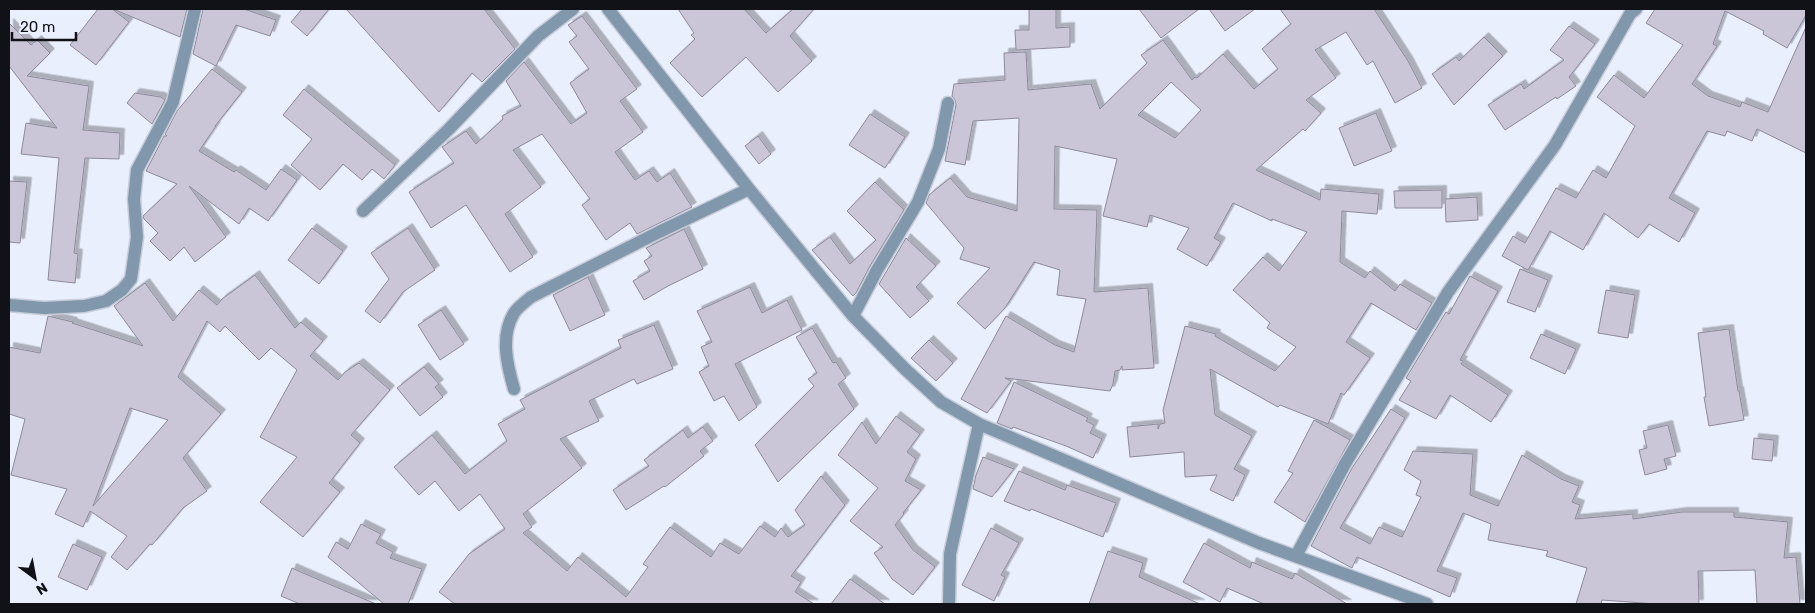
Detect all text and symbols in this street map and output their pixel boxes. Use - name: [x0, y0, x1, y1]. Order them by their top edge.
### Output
- scale bar: [12, 10, 76, 42]
- text: 20 m: [20, 18, 55, 36]
- north arrow: [10, 553, 60, 603]
- text: N: [33, 579, 50, 598]

